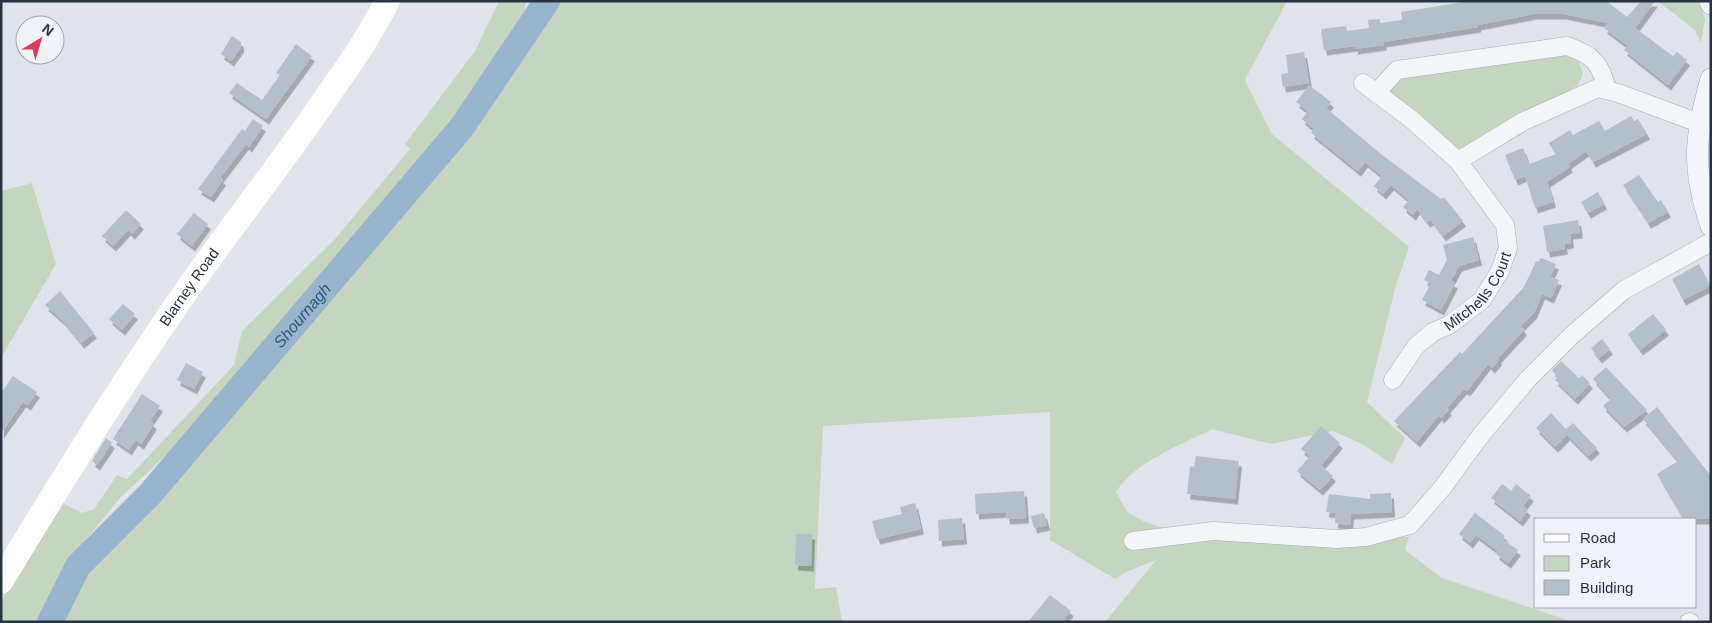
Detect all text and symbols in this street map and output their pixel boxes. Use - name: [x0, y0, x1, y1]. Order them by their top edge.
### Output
- north arrow: [15, 15, 65, 65]
- text: N: [39, 20, 57, 39]
- street label: Blarney Road: [156, 245, 222, 329]
- street label: Mitchells Court: [1440, 249, 1514, 334]
- water label: Shournagh: [270, 280, 334, 351]
- legend: [1534, 518, 1697, 608]
- text: Road: [1580, 529, 1616, 546]
- text: Park: [1580, 554, 1611, 571]
- text: Building: [1580, 579, 1633, 596]

